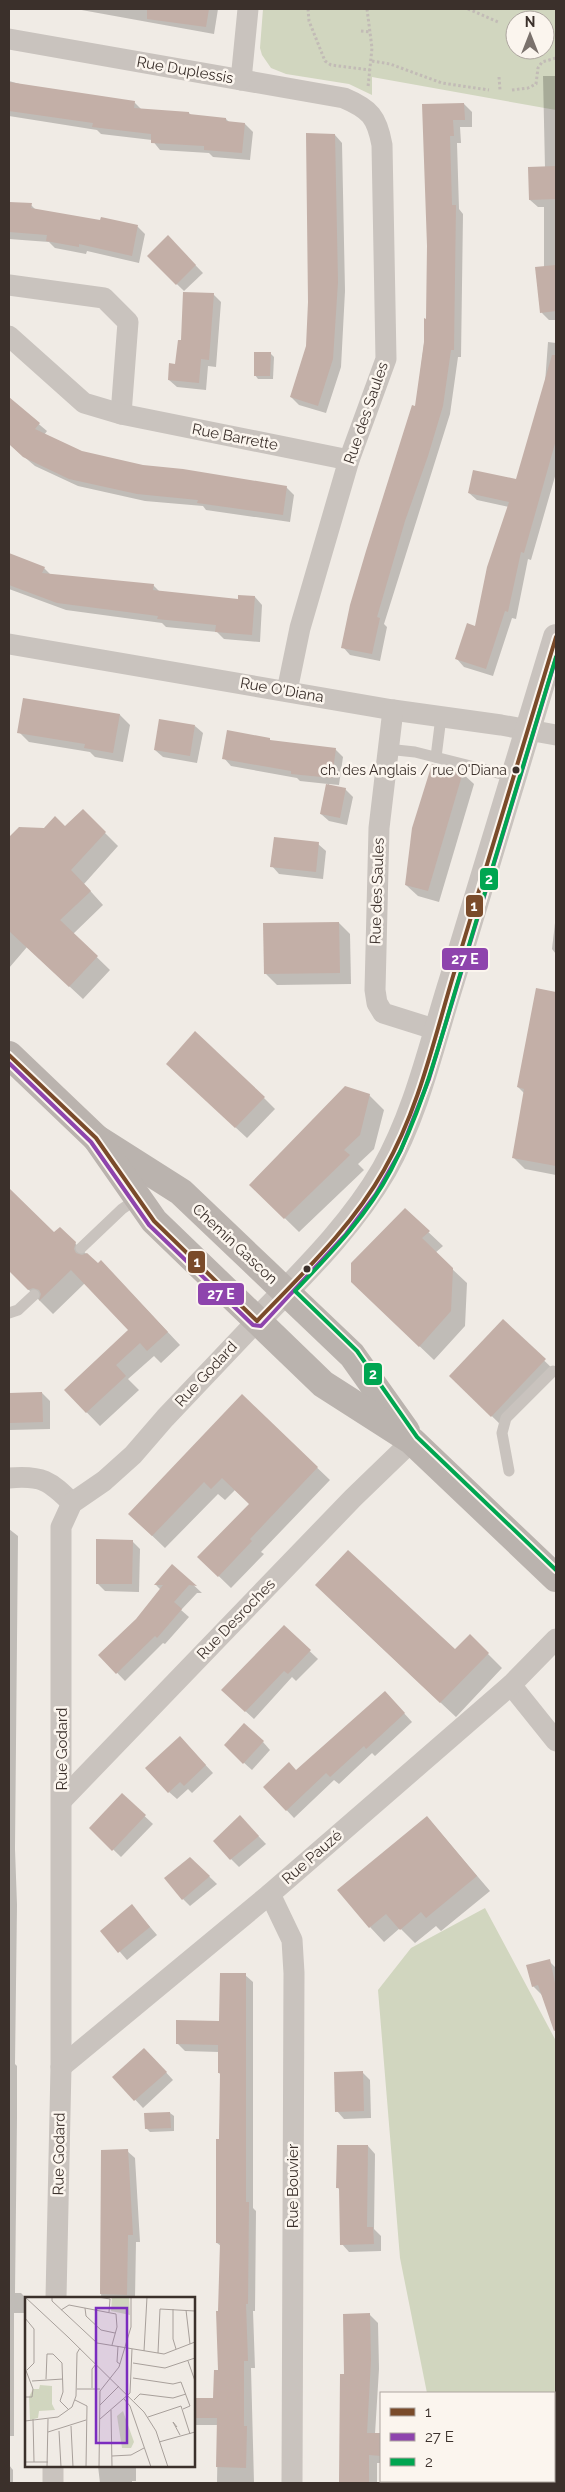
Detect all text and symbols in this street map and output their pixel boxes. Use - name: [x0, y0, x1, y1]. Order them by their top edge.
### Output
- north arrow: [505, 10, 555, 60]
- text: N: [525, 14, 535, 30]
- street label: Rue Duplessis: [135, 53, 235, 87]
- street label: Rue des Saules: [340, 360, 392, 466]
- street label: Rue Barrette: [191, 420, 280, 454]
- street label: Rue O'Diana: [239, 674, 325, 706]
- place label: ch. des Anglais / rue O'Diana: [320, 762, 507, 778]
- marker: ch. des Anglais / rue O'Diana: [511, 765, 521, 775]
- street label: Rue des Saules: [366, 837, 388, 945]
- line badge: 2: [479, 867, 499, 891]
- text: 2: [485, 871, 493, 887]
- line badge: 1: [465, 894, 484, 918]
- text: 1: [471, 898, 478, 914]
- line badge: 27 E: [441, 947, 489, 971]
- text: 27 E: [451, 951, 479, 967]
- street label: Chemin Gascon: [189, 1200, 281, 1288]
- line badge: 1: [187, 1250, 206, 1274]
- text: 1: [194, 1254, 201, 1270]
- unlabelled marker: [302, 1264, 312, 1274]
- line badge: 27 E: [197, 1282, 245, 1306]
- text: 27 E: [207, 1286, 235, 1302]
- street label: Rue Godard: [171, 1338, 241, 1410]
- line badge: 2: [363, 1362, 383, 1386]
- text: 2: [369, 1366, 377, 1382]
- street label: Rue Desroches: [193, 1575, 279, 1663]
- street label: Rue Godard: [53, 1708, 71, 1790]
- street label: Rue Pauzé: [278, 1826, 346, 1888]
- street label: Rue Godard: [49, 2112, 69, 2196]
- street label: Rue Bouvier: [284, 2143, 302, 2228]
- inset map: [25, 2297, 195, 2467]
- legend: [380, 2392, 555, 2482]
- text: 1: [425, 2403, 432, 2421]
- text: 27 E: [425, 2428, 454, 2446]
- text: 2: [425, 2453, 433, 2471]

